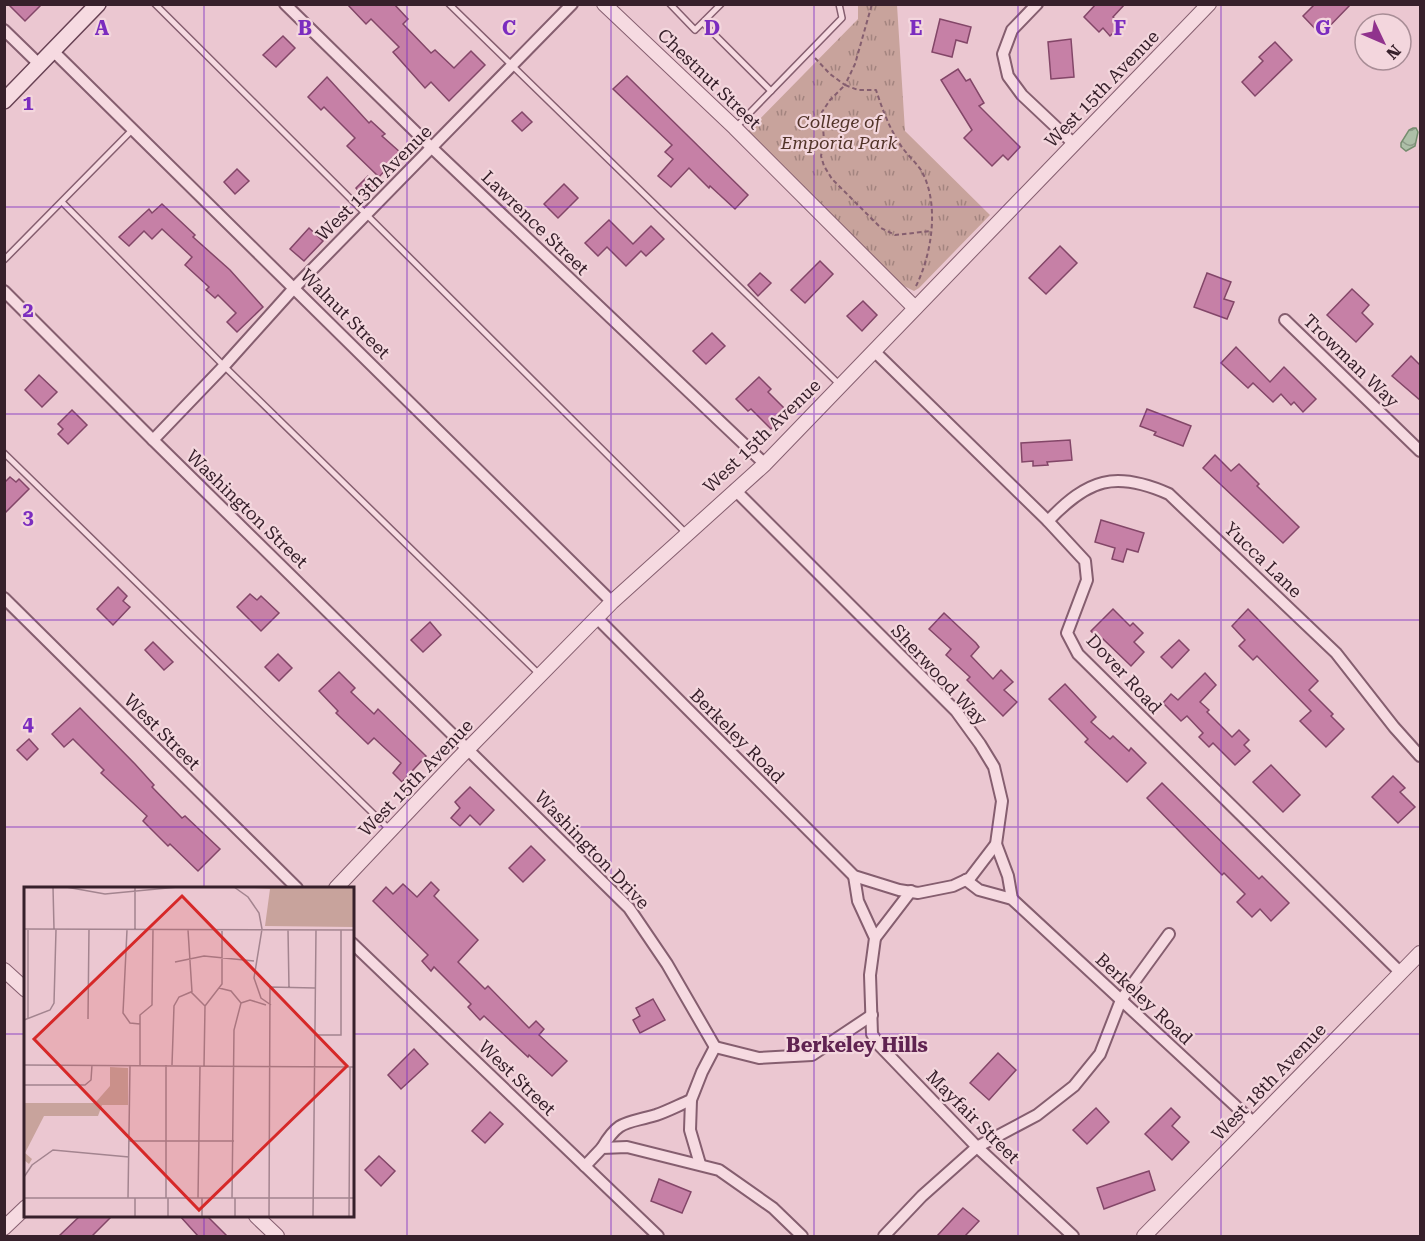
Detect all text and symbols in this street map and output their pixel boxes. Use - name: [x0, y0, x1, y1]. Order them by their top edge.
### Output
- north arrow: [1353, 12, 1413, 72]
- text: A: [95, 16, 110, 40]
- text: B: [298, 16, 312, 40]
- text: C: [502, 16, 516, 40]
- text: D: [704, 16, 720, 40]
- text: E: [910, 16, 923, 40]
- text: F: [1114, 16, 1126, 40]
- text: G: [1315, 16, 1331, 40]
- street label: Chestnut Street: [653, 24, 765, 133]
- street label: West 15th Avenue: [1040, 26, 1163, 152]
- text: N: [1382, 41, 1405, 63]
- text: 1: [22, 91, 34, 115]
- park label: College of Emporia Park: [780, 111, 897, 153]
- street label: West 13th Avenue: [311, 120, 436, 245]
- street label: Lawrence Street: [478, 166, 593, 279]
- street label: Walnut Street: [296, 264, 395, 363]
- text: 2: [22, 298, 34, 322]
- street label: Trowman Way: [1299, 310, 1404, 412]
- street label: West 15th Avenue: [699, 374, 825, 497]
- street label: Washington Street: [182, 445, 313, 572]
- text: 3: [22, 505, 34, 529]
- street label: Yucca Lane: [1220, 517, 1307, 602]
- street label: Sherwood Way: [887, 620, 992, 730]
- street label: Dover Road: [1082, 630, 1167, 718]
- street label: Berkeley Road: [686, 684, 789, 787]
- street label: West Street: [120, 689, 205, 774]
- text: 4: [22, 712, 34, 736]
- street label: West 15th Avenue: [354, 715, 477, 841]
- street label: Washington Drive: [531, 786, 654, 913]
- inset map: [24, 887, 354, 1217]
- street label: Berkeley Road: [1092, 948, 1197, 1049]
- street label: West 18th Avenue: [1207, 1019, 1330, 1145]
- district label: Berkeley Hills: [786, 1033, 928, 1057]
- street label: West Street: [475, 1036, 560, 1120]
- street label: Mayfair Street: [923, 1066, 1024, 1168]

